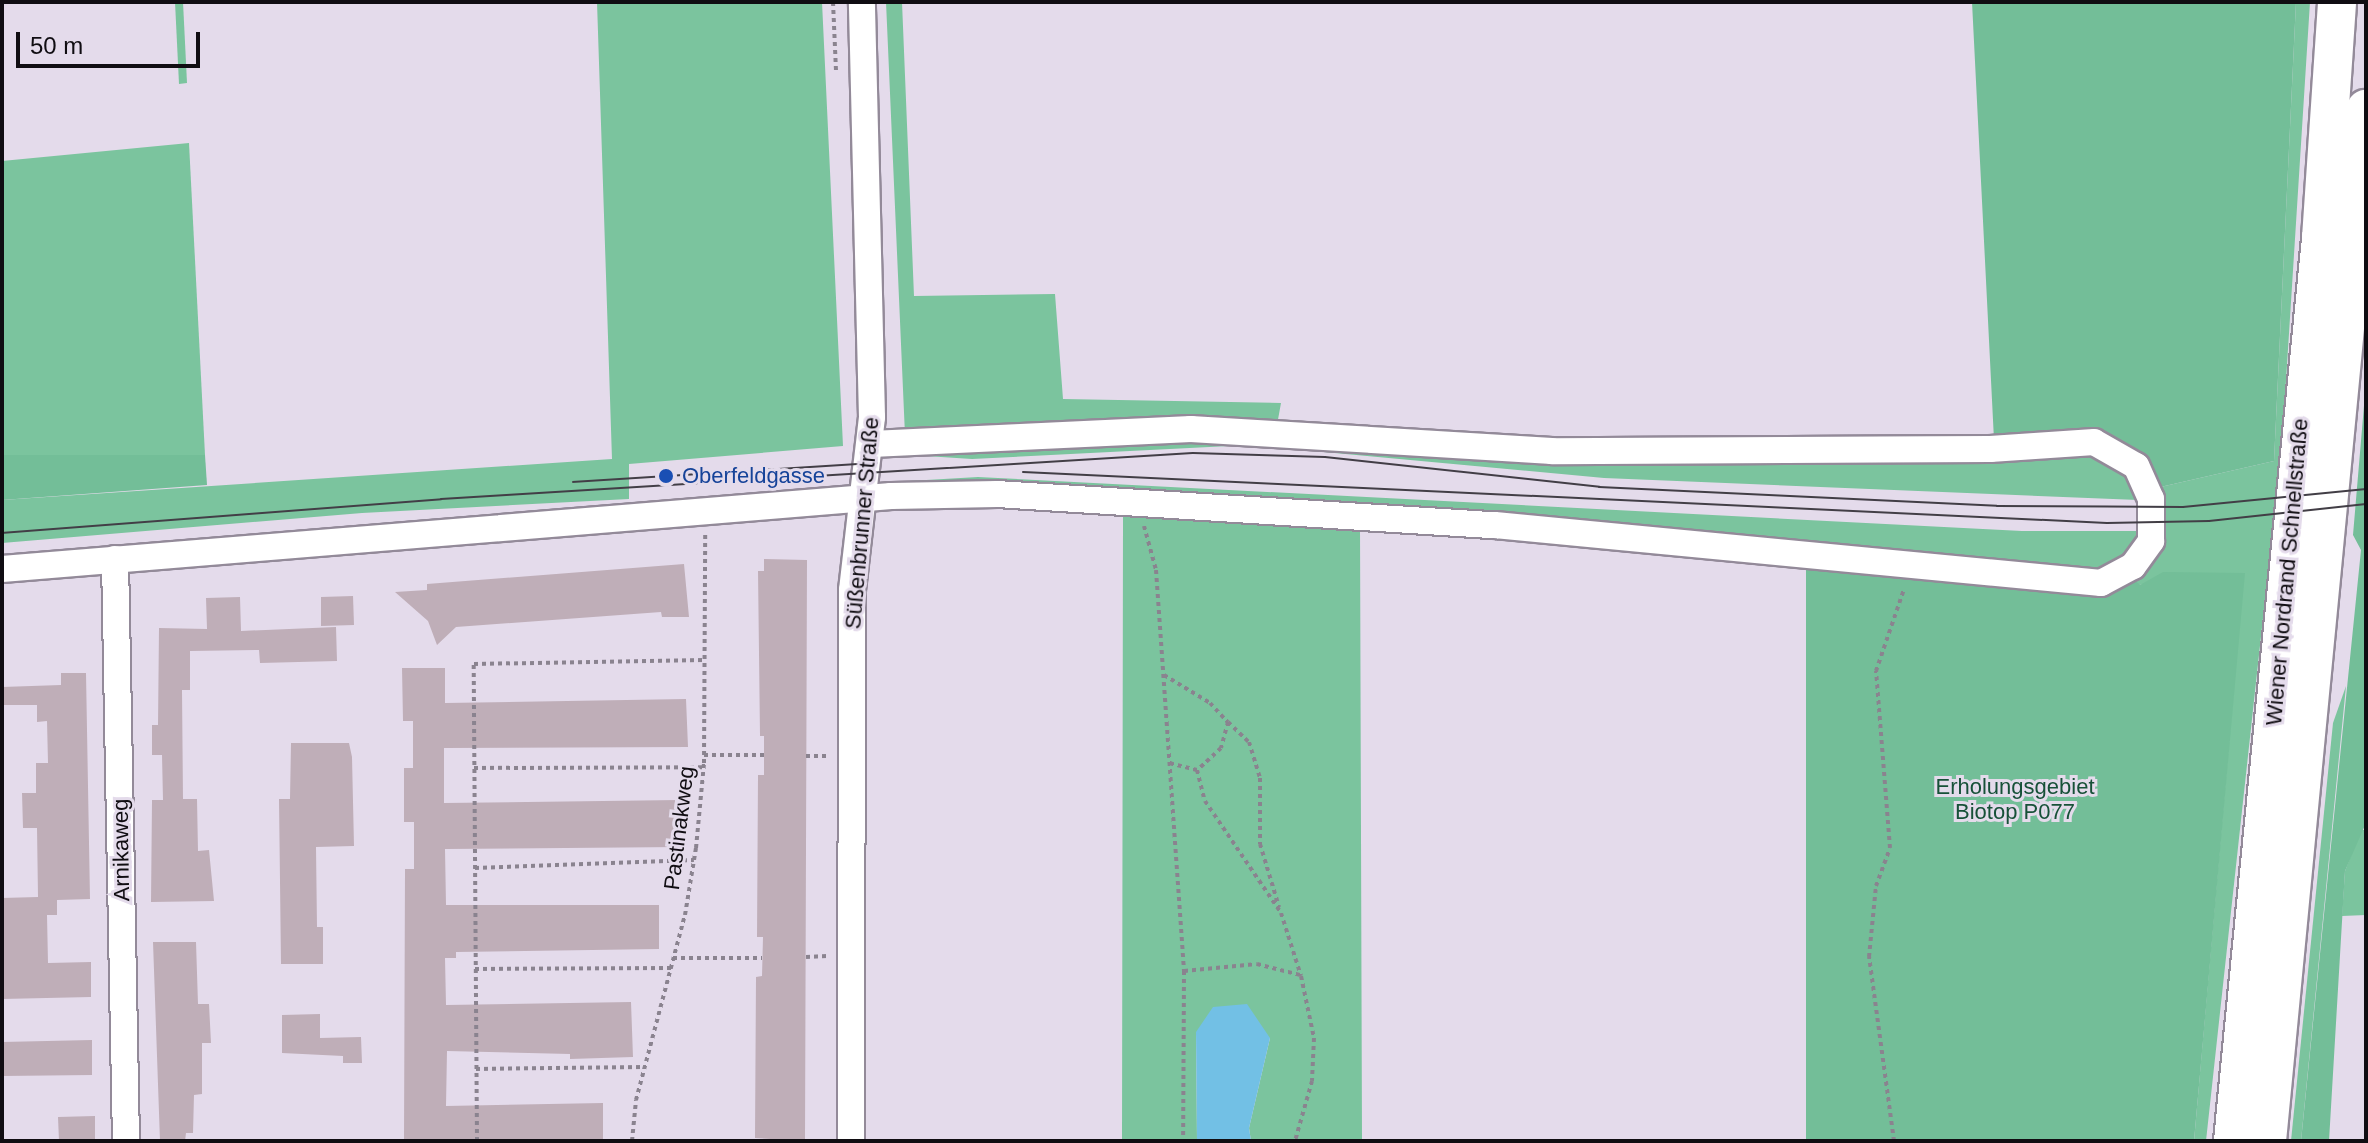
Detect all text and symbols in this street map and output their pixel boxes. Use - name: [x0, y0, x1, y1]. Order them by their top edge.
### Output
- scale bar: [20, 16, 204, 66]
- text: 50 m: [30, 32, 83, 59]
- street label: Süßenbrunner Straße: [840, 416, 884, 630]
- street label: Wiener Nordrand Schnellstraße: [2260, 417, 2314, 727]
- place label: Oberfeldgasse: [682, 463, 825, 489]
- marker: Oberfeldgasse: [657, 467, 675, 485]
- street label: Pastinakweg: [658, 764, 700, 892]
- park label: Erholungsgebiet Biotop P077: [1935, 773, 2095, 824]
- street label: Arnikaweg: [107, 798, 135, 902]

